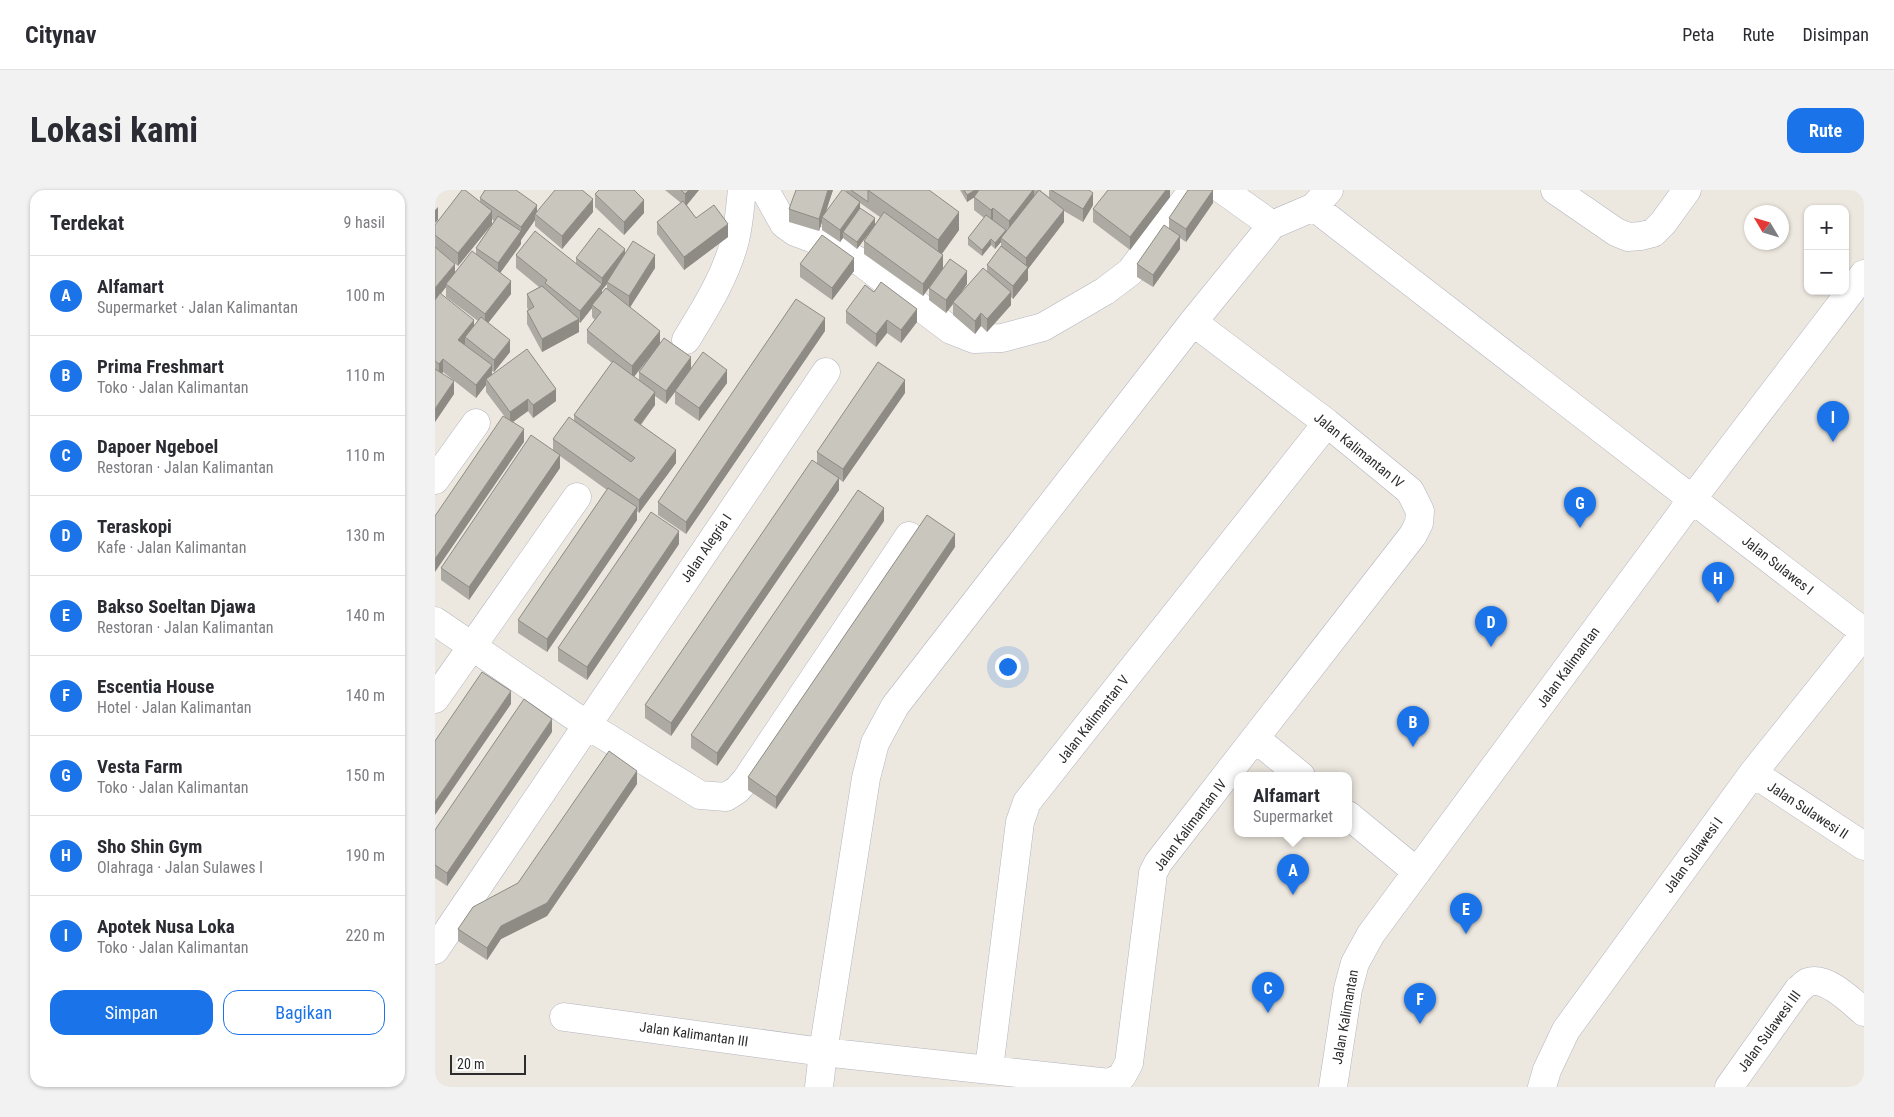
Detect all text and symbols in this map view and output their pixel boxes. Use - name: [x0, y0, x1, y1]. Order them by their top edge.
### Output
- text: Citynav: [25, 21, 96, 49]
- text: Peta: [1682, 24, 1714, 45]
- text: Rute: [1742, 24, 1774, 45]
- text: Disimpan: [1802, 24, 1869, 45]
- button: Rute: [1787, 108, 1864, 153]
- text: Lokasi kami: [30, 110, 198, 151]
- north arrow: [1744, 205, 1789, 250]
- map controls: [1804, 205, 1849, 295]
- button: +: [1804, 205, 1849, 250]
- text: Terdekat: [50, 211, 124, 235]
- text: 9 hasil: [343, 213, 385, 232]
- button: −: [1804, 250, 1849, 295]
- text: Alfamart: [97, 275, 164, 298]
- text: A: [61, 286, 71, 305]
- text: 100 m: [346, 286, 385, 305]
- text: Supermarket · Jalan Kalimantan: [97, 298, 298, 317]
- text: Prima Freshmart: [97, 355, 224, 378]
- text: B: [62, 366, 70, 385]
- text: 110 m: [346, 366, 385, 385]
- text: Toko · Jalan Kalimantan: [97, 378, 249, 397]
- pin: I: [1817, 401, 1849, 442]
- street label: Jalan Kalimantan IV: [1311, 409, 1407, 491]
- text: Dapoer Ngeboel: [97, 435, 218, 458]
- text: C: [61, 446, 71, 465]
- text: 110 m: [346, 446, 385, 465]
- text: Restoran · Jalan Kalimantan: [97, 458, 274, 477]
- pin: G: [1564, 487, 1596, 528]
- street label: Jalan Alegria I: [677, 511, 735, 585]
- text: Teraskopi: [97, 515, 172, 538]
- text: D: [61, 526, 71, 545]
- text: 130 m: [346, 526, 385, 545]
- street label: Jalan Sulawes I: [1739, 532, 1817, 598]
- text: Kafe · Jalan Kalimantan: [97, 538, 247, 557]
- pin: H: [1702, 562, 1734, 603]
- text: Bakso Soeltan Djawa: [97, 595, 256, 618]
- text: E: [62, 606, 70, 625]
- text: 140 m: [346, 606, 385, 625]
- pin: D: [1475, 606, 1507, 647]
- text: Restoran · Jalan Kalimantan: [97, 618, 274, 637]
- street label: Jalan Kalimantan: [1533, 624, 1603, 710]
- your location: [995, 654, 1021, 680]
- street label: Jalan Kalimantan V: [1054, 672, 1132, 766]
- text: Escentia House: [97, 675, 214, 698]
- text: F: [62, 686, 70, 705]
- text: 140 m: [346, 686, 385, 705]
- text: Hotel · Jalan Kalimantan: [97, 698, 252, 717]
- pin: B: [1397, 706, 1429, 747]
- text: Vesta Farm: [97, 755, 183, 778]
- text: G: [61, 766, 71, 785]
- text: 150 m: [346, 766, 385, 785]
- popup: [1234, 772, 1352, 837]
- street label: Jalan Kalimantan IV: [1150, 776, 1230, 874]
- text: Toko · Jalan Kalimantan: [97, 778, 249, 797]
- street label: Jalan Sulawesi II: [1765, 778, 1851, 842]
- text: Alfamart: [1253, 784, 1320, 807]
- text: Supermarket: [1253, 807, 1333, 826]
- street label: Jalan Sulawesi I: [1660, 814, 1726, 896]
- text: Sho Shin Gym: [97, 835, 202, 858]
- text: H: [61, 846, 71, 865]
- text: 190 m: [346, 846, 385, 865]
- pin: A: [1277, 854, 1309, 895]
- text: Olahraga · Jalan Sulawes I: [97, 858, 263, 877]
- pin: E: [1450, 893, 1482, 934]
- text: Apotek Nusa Loka: [97, 915, 235, 938]
- text: I: [64, 926, 68, 945]
- text: 220 m: [346, 926, 385, 945]
- text: Toko · Jalan Kalimantan: [97, 938, 249, 957]
- street label: Jalan Kalimantan: [1329, 968, 1361, 1066]
- pin: C: [1252, 972, 1284, 1013]
- pin: F: [1404, 983, 1436, 1024]
- street label: Jalan Sulawesi III: [1734, 987, 1804, 1075]
- button: Simpan: [50, 990, 213, 1035]
- button: Bagikan: [223, 990, 385, 1035]
- street label: Jalan Kalimantan III: [639, 1018, 749, 1050]
- scale bar: [450, 1052, 526, 1075]
- text: 20 m: [457, 1056, 485, 1072]

